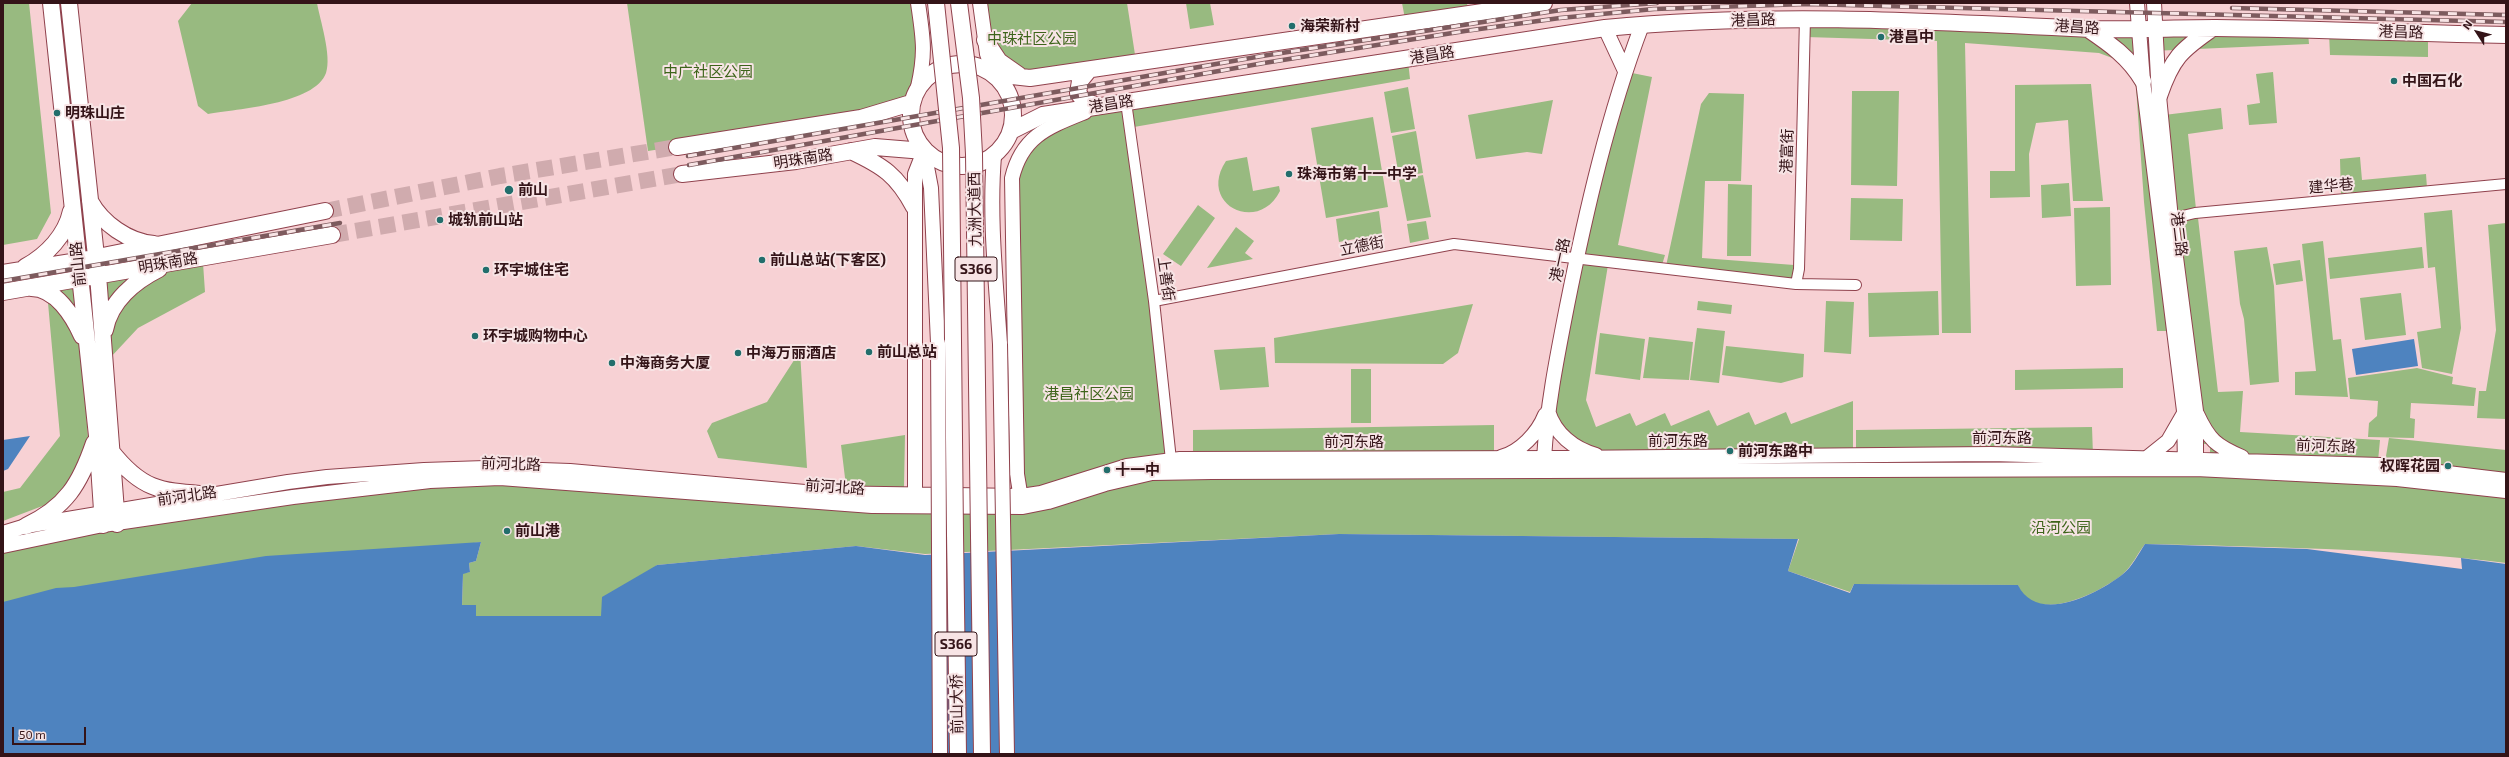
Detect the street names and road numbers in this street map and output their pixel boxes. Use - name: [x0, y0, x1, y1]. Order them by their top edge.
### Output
- street label: 港昌路: [1730, 10, 1776, 30]
- street label: 港昌路: [2054, 16, 2100, 38]
- street label: 港昌路: [2378, 22, 2424, 42]
- street label: 港昌路: [1408, 43, 1456, 67]
- street label: 港昌路: [1087, 92, 1135, 116]
- street label: 港富街: [1777, 128, 1797, 174]
- street label: 明珠南路: [772, 145, 834, 173]
- street label: 九洲大道西: [965, 171, 985, 247]
- street label: 建华巷: [2308, 175, 2354, 197]
- street label: 港二路: [2167, 211, 2191, 257]
- street label: 立德街: [1338, 233, 1386, 259]
- street label: 港一路: [1547, 236, 1573, 284]
- street label: 前山路: [67, 241, 89, 287]
- street label: 明珠南路: [137, 249, 199, 277]
- street label: 上善街: [1154, 255, 1178, 303]
- road number: S366: [955, 257, 997, 281]
- street label: 前河东路: [1972, 429, 2032, 447]
- street label: 前河东路: [1648, 432, 1708, 450]
- street label: 前河东路: [1324, 433, 1384, 451]
- street label: 前河东路: [2296, 436, 2356, 456]
- street label: 前河北路: [481, 454, 541, 474]
- street label: 前河北路: [804, 476, 866, 498]
- street label: 前河北路: [156, 483, 218, 509]
- road number: S366: [935, 632, 977, 656]
- street label: 前山大桥: [947, 674, 967, 734]

